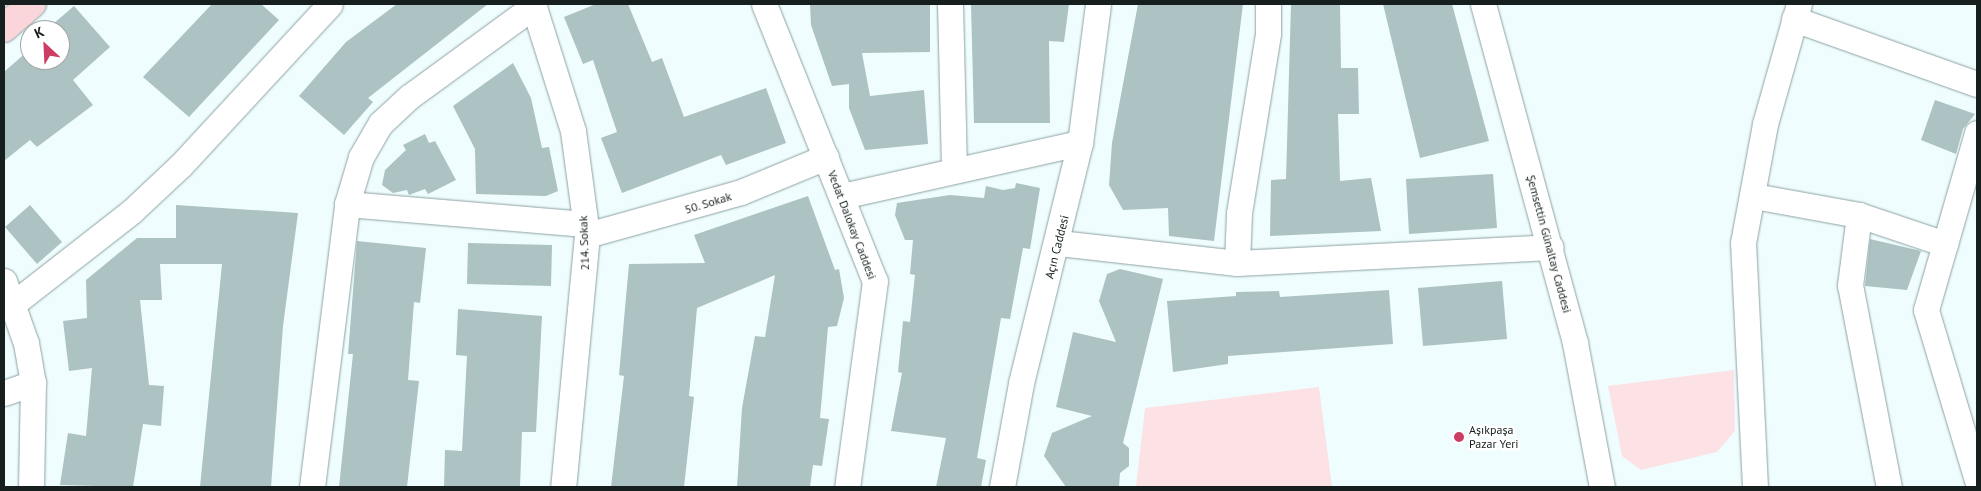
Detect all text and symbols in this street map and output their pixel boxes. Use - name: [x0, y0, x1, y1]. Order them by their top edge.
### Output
- north arrow: [20, 20, 70, 70]
- text: K: [31, 22, 47, 42]
- street label: Vedat Dalokay Caddesi: [824, 168, 880, 282]
- street label: Şemsettin Günaltay Caddesi: [1524, 173, 1574, 315]
- street label: 50. Sokak: [682, 189, 734, 217]
- street label: Açın Caddesi: [1042, 214, 1072, 280]
- street label: 214. Sokak: [576, 215, 592, 271]
- place label: Aşıkpaşa Pazar Yeri: [1469, 423, 1519, 451]
- marker: Aşıkpaşa Pazar Yeri: [1453, 431, 1465, 443]

